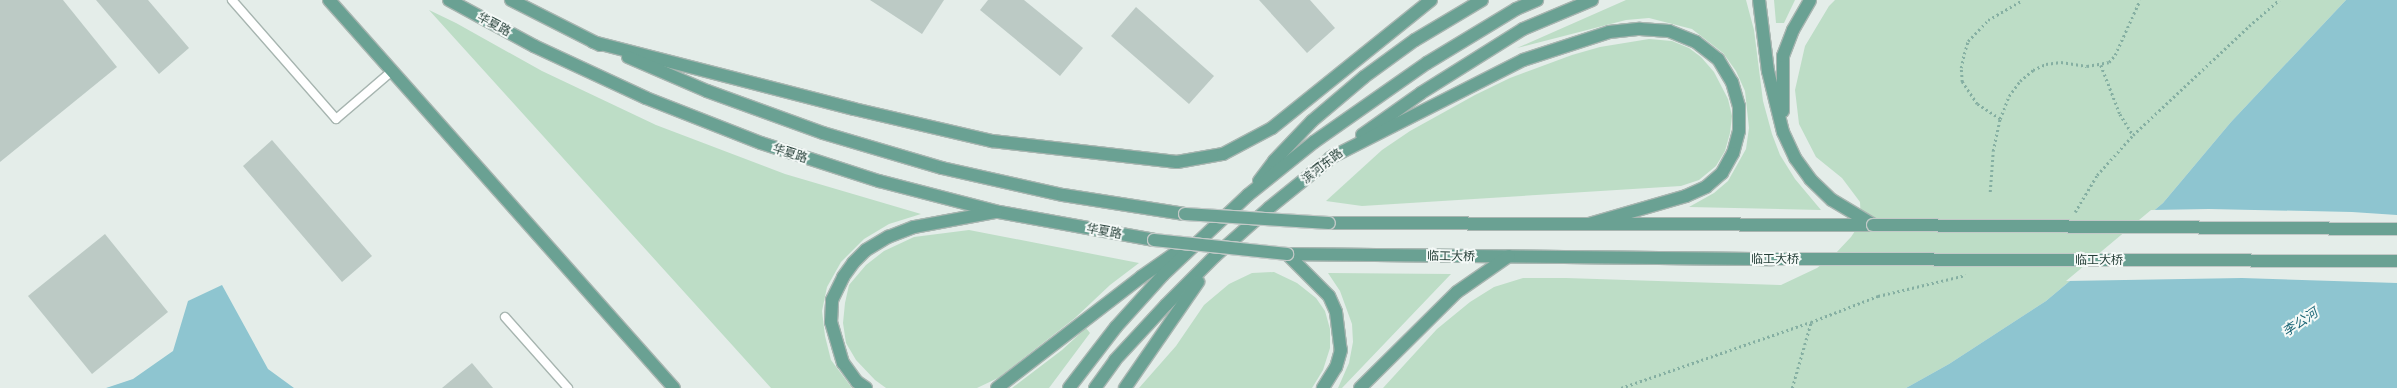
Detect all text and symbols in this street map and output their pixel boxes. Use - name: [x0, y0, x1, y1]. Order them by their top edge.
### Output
- street label: 华夏路: [475, 9, 513, 39]
- street label: 华夏路: [771, 141, 809, 165]
- street label: 滨河东路: [1299, 146, 1345, 186]
- street label: 华夏路: [1085, 221, 1123, 241]
- street label: 临工大桥: [1427, 248, 1475, 264]
- street label: 临工大桥: [1751, 252, 1799, 266]
- street label: 临工大桥: [2075, 253, 2123, 267]
- water label: 李公河: [2279, 305, 2321, 339]

